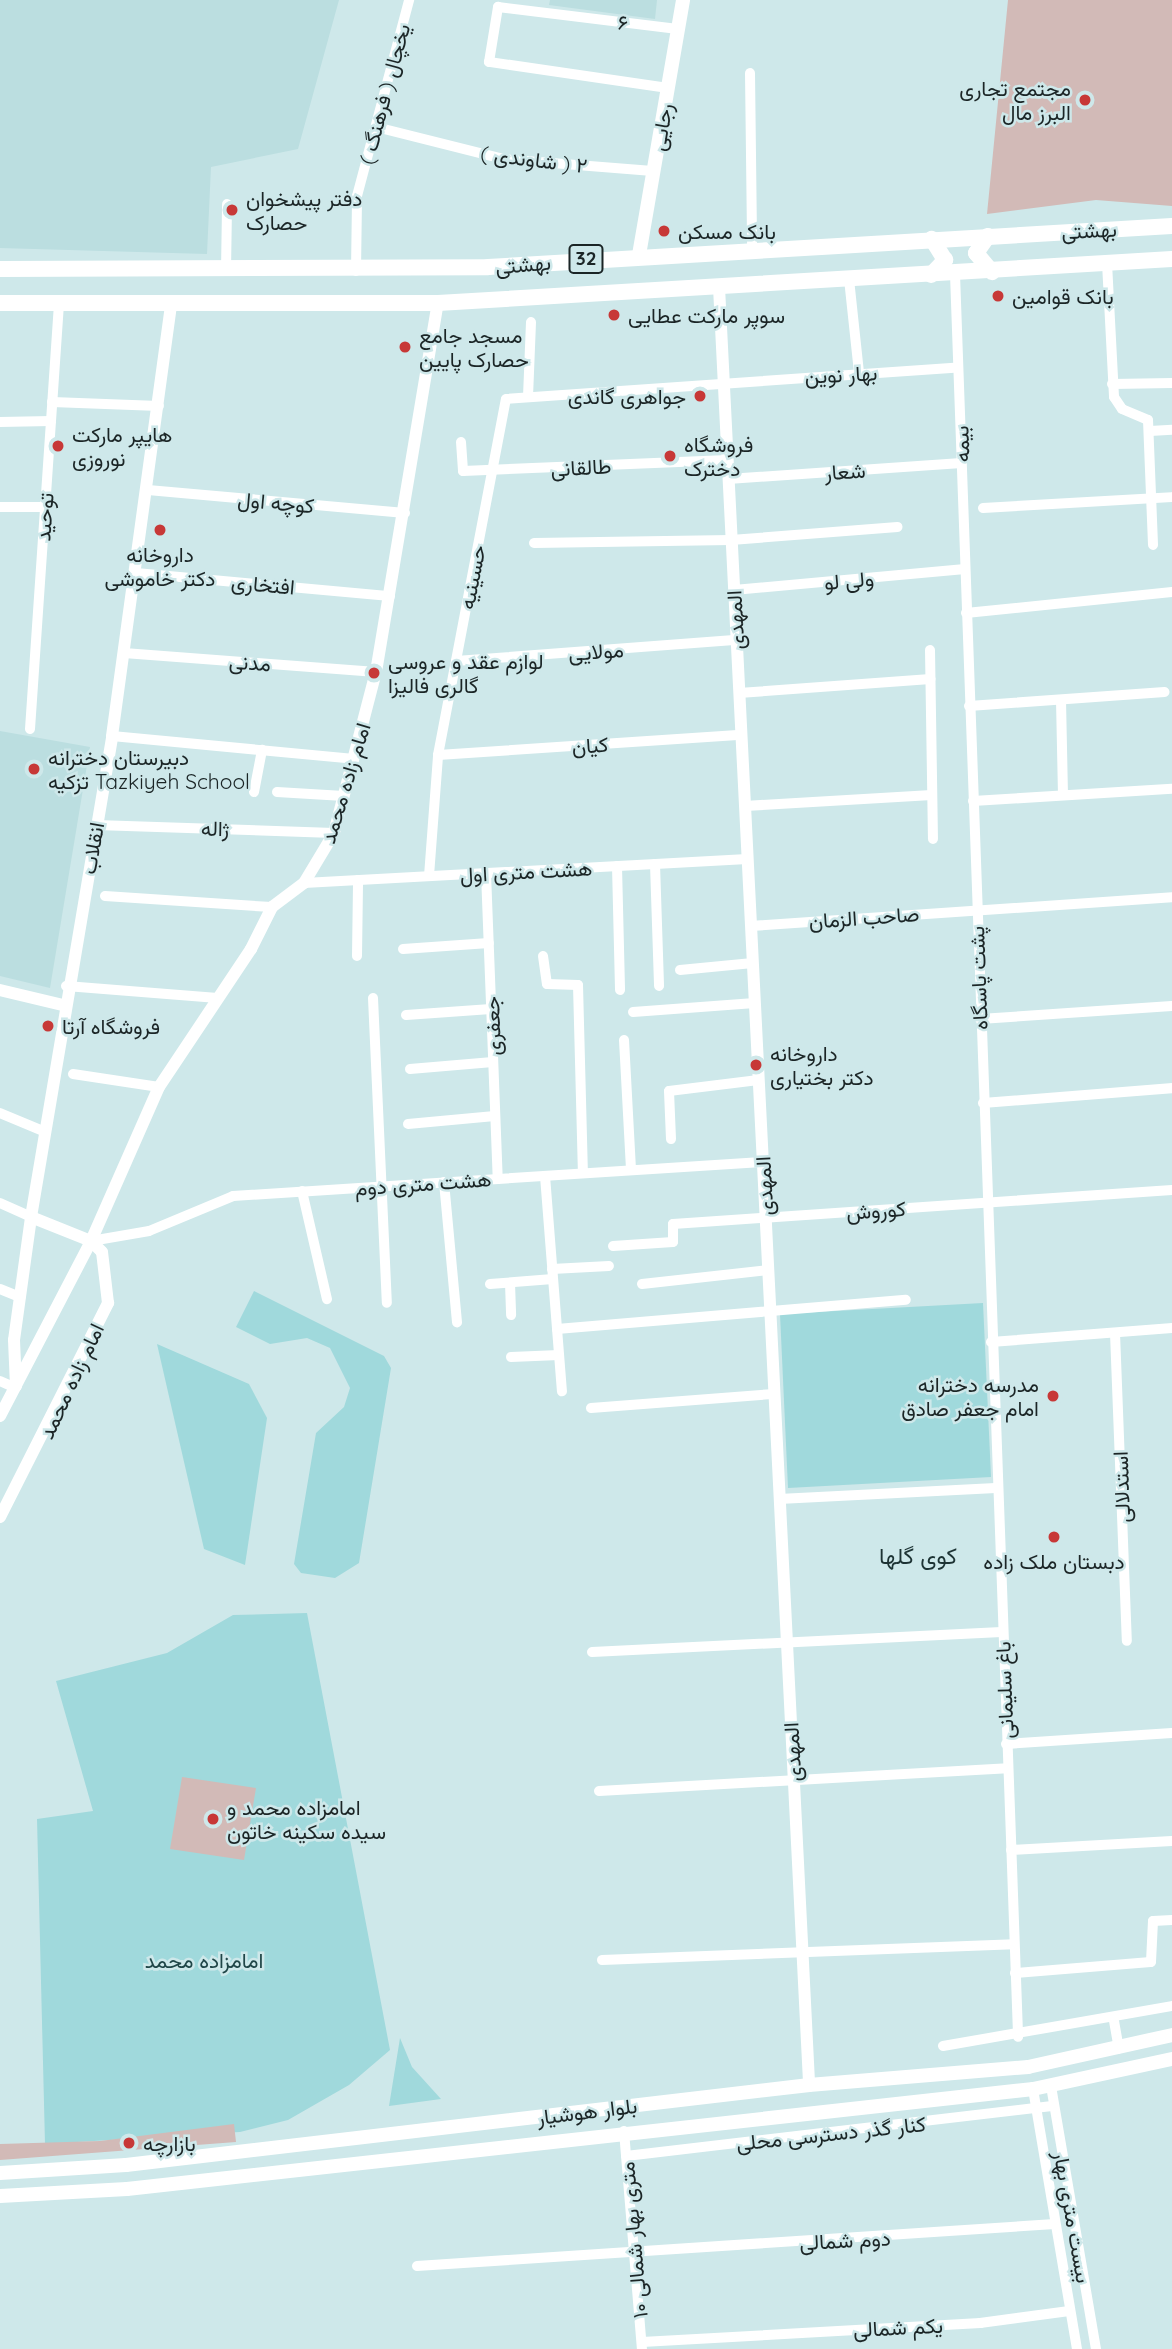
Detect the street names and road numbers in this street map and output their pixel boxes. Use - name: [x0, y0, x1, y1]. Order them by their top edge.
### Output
- street label: ۶: [616, 9, 630, 35]
- street label: یخچال ( فرهنگ ): [353, 21, 415, 167]
- street label: رجایی: [644, 101, 678, 153]
- street label: ( شاوندی ) ۲: [479, 140, 589, 178]
- street label: بهشتی: [1061, 216, 1117, 244]
- road number: 32: [567, 244, 605, 274]
- street label: بهشتی: [494, 249, 552, 279]
- street label: بهار نوین: [804, 360, 878, 388]
- street label: بیمه: [948, 425, 974, 463]
- street label: طالقانی: [550, 453, 612, 481]
- street label: شعار: [824, 457, 866, 485]
- street label: کوچه اول: [237, 486, 315, 518]
- street label: توحید: [30, 492, 58, 542]
- street label: حسینیه: [453, 543, 491, 611]
- street label: ولی لو: [823, 565, 875, 595]
- street label: افتخاری: [230, 569, 296, 599]
- street label: المهدی: [721, 590, 749, 650]
- street label: مولایی: [567, 636, 625, 666]
- street label: مدنی: [228, 648, 272, 676]
- street label: امام زاده محمد: [315, 720, 375, 846]
- street label: کیان: [571, 731, 609, 759]
- street label: ژاله: [201, 815, 229, 841]
- street label: انقلاب: [75, 820, 109, 876]
- street label: هشت متری اول: [459, 855, 593, 887]
- street label: صاحب الزمان: [808, 901, 920, 933]
- street label: پشت پاسگاه: [964, 926, 992, 1030]
- street label: جعفری: [478, 996, 506, 1056]
- street label: المهدی: [750, 1156, 778, 1216]
- street label: هشت متری دوم: [354, 1166, 492, 1200]
- street label: کوروش: [845, 1195, 907, 1225]
- street label: امام زاده محمد: [33, 1319, 109, 1443]
- street label: استدلالی: [1107, 1451, 1135, 1523]
- street label: باغ سلیمانی: [990, 1641, 1018, 1739]
- street label: المهدی: [778, 1722, 806, 1782]
- street label: بلوار هوشیار: [535, 2092, 639, 2130]
- street label: کنار گذر دسترسی محلی: [735, 2111, 927, 2155]
- street label: بیست متری بهار: [1049, 2149, 1097, 2285]
- street label: ۱۰ متری بهار شمالی: [614, 2161, 652, 2319]
- street label: دوم شمالی: [799, 2225, 891, 2255]
- street label: یکم شمالی: [852, 2312, 944, 2342]

